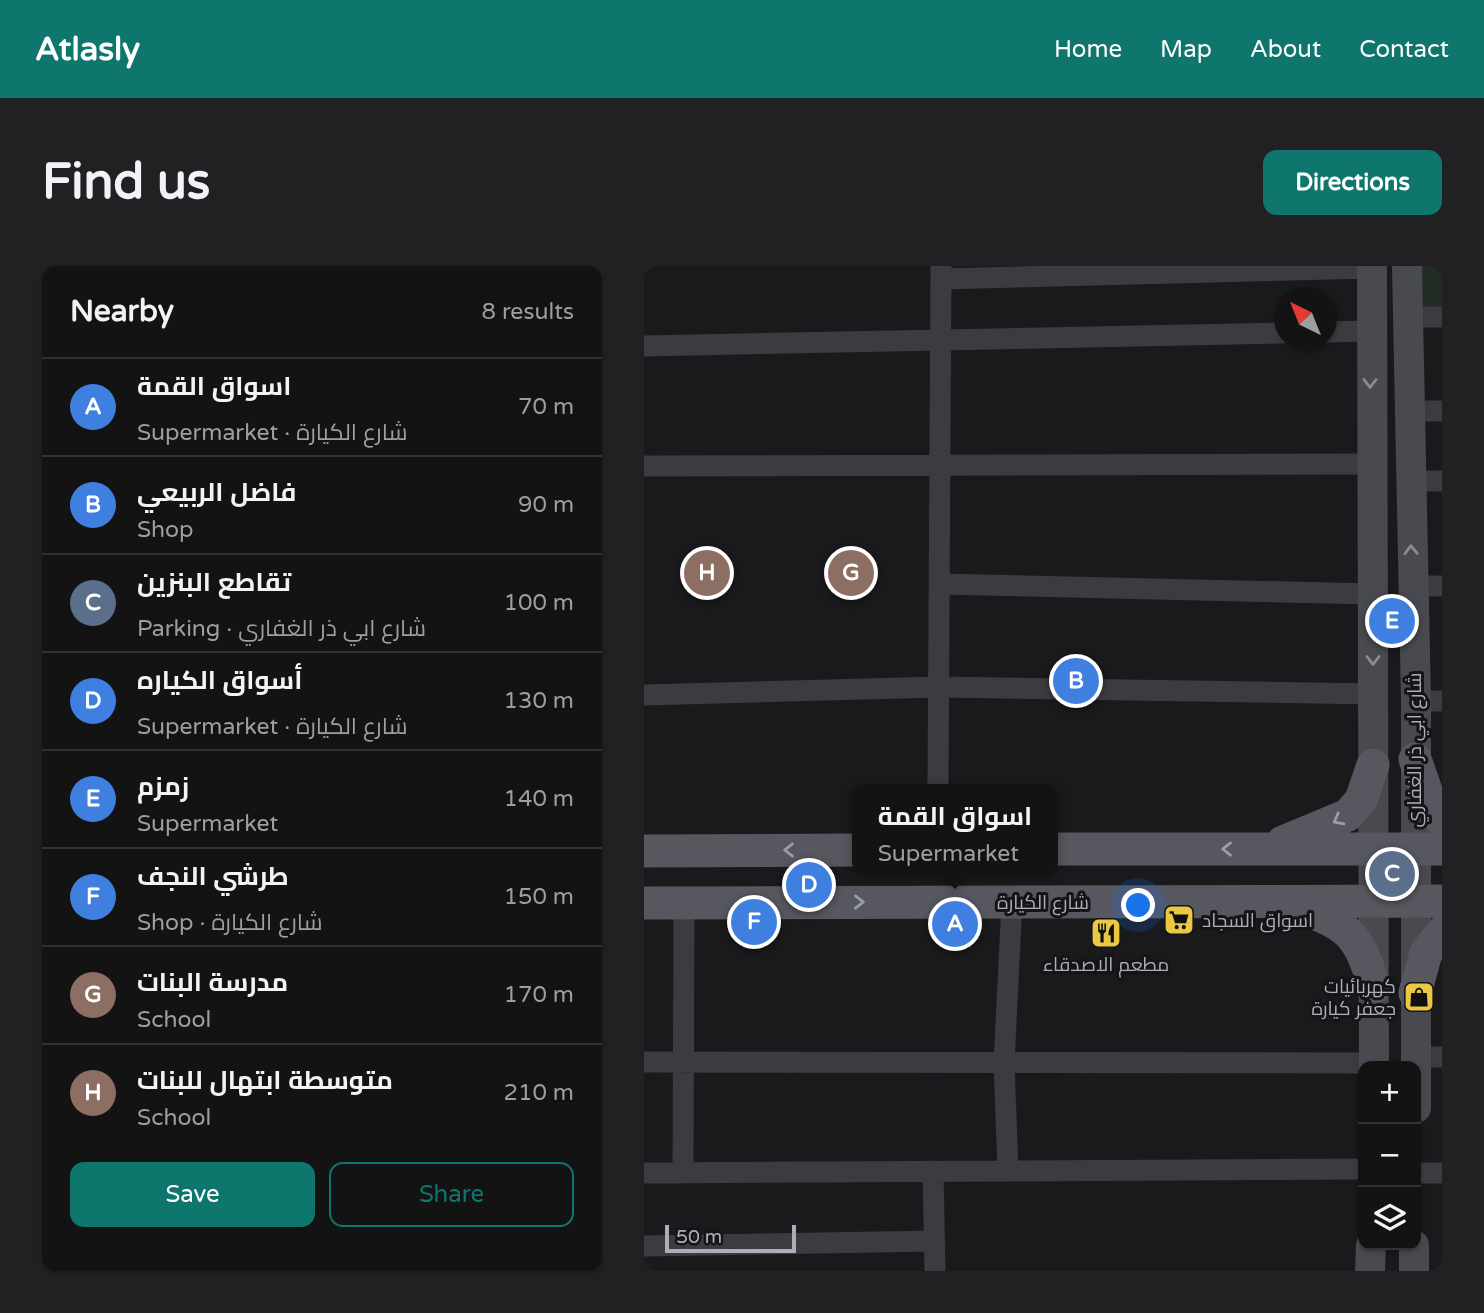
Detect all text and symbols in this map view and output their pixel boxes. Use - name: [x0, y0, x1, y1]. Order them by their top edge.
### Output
- text: Atlasly: [35, 30, 140, 69]
- text: Home: [1054, 35, 1122, 64]
- text: Map: [1160, 35, 1212, 64]
- text: About: [1250, 35, 1321, 64]
- text: Contact: [1359, 35, 1449, 64]
- button: Directions: [1263, 150, 1442, 215]
- text: Find us: [42, 153, 210, 212]
- north arrow: [1274, 287, 1337, 350]
- text: Nearby: [70, 293, 174, 330]
- text: 8 results: [481, 298, 574, 326]
- text: اسواق القمة: [137, 371, 291, 402]
- one-way arrow: [1362, 378, 1378, 389]
- text: A: [84, 393, 102, 421]
- text: 70 m: [518, 393, 574, 421]
- text: Supermarket · شارع الكيارة: [137, 419, 407, 447]
- text: فاضل الربيعي: [137, 477, 296, 508]
- text: B: [85, 491, 101, 519]
- text: 90 m: [518, 491, 574, 519]
- text: Shop: [137, 516, 194, 544]
- one-way arrow: [1404, 544, 1419, 555]
- pin: H: [684, 547, 730, 599]
- pin: G: [828, 547, 874, 599]
- text: تقاطع البنزين: [137, 567, 291, 598]
- text: C: [85, 589, 101, 617]
- text: 100 m: [504, 589, 574, 617]
- pin: E: [1369, 595, 1415, 647]
- text: Parking · شارع ابي ذر الغفاري: [137, 615, 426, 643]
- pin: B: [1053, 655, 1099, 707]
- one-way arrow: [1365, 655, 1381, 665]
- text: أسواق الكياره: [137, 665, 302, 696]
- street label: شارع ابي ذر الغفاري: [1404, 673, 1429, 827]
- text: D: [84, 687, 102, 715]
- text: 130 m: [504, 687, 574, 715]
- text: Supermarket · شارع الكيارة: [137, 713, 407, 741]
- text: زمزم: [137, 771, 189, 802]
- popup: [852, 784, 1058, 875]
- text: E: [86, 785, 100, 813]
- text: 140 m: [504, 785, 574, 813]
- text: اسواق القمة: [878, 801, 1032, 832]
- text: Supermarket: [137, 810, 278, 838]
- one-way arrow: [1332, 812, 1345, 825]
- text: Supermarket: [878, 840, 1019, 868]
- one-way arrow: [1221, 841, 1232, 857]
- one-way arrow: [783, 842, 794, 858]
- pin: C: [1369, 848, 1415, 900]
- pin: D: [786, 859, 832, 911]
- text: طرشي النجف: [137, 861, 289, 892]
- text: F: [86, 883, 100, 911]
- text: 150 m: [504, 883, 574, 911]
- your location: [1121, 888, 1155, 922]
- street label: شارع الكيارة: [997, 892, 1089, 916]
- one-way arrow: [854, 894, 865, 910]
- pin: F: [731, 896, 777, 948]
- pin: A: [932, 898, 978, 950]
- supermarket icon: اسواق السجاد: [1162, 903, 1196, 937]
- text: Shop · شارع الكيارة: [137, 909, 323, 937]
- place label: اسواق السجاد: [1202, 910, 1313, 933]
- restaurant icon: مطعم الاصدقاء: [1089, 916, 1123, 950]
- place label: مطعم الاصدقاء: [1043, 954, 1169, 978]
- text: مدرسة البنات: [137, 967, 288, 998]
- place label: كهربائيات جعفر كيارة: [1311, 976, 1396, 1020]
- shop icon: كهربائيات جعفر كيارة: [1402, 980, 1436, 1014]
- text: G: [84, 981, 102, 1009]
- text: 170 m: [504, 981, 574, 1009]
- text: School: [137, 1006, 211, 1034]
- map controls: [1358, 1061, 1421, 1250]
- button: +: [1358, 1061, 1421, 1124]
- text: متوسطة ابتهال للبنات: [137, 1065, 393, 1096]
- text: H: [84, 1079, 102, 1107]
- text: 210 m: [504, 1079, 574, 1107]
- text: School: [137, 1104, 211, 1132]
- button: −: [1358, 1124, 1421, 1187]
- button: Save: [70, 1162, 315, 1227]
- button: Share: [329, 1162, 574, 1227]
- button: layers: [1358, 1187, 1421, 1250]
- scale bar: [665, 1222, 796, 1254]
- text: 50 m: [676, 1226, 722, 1248]

